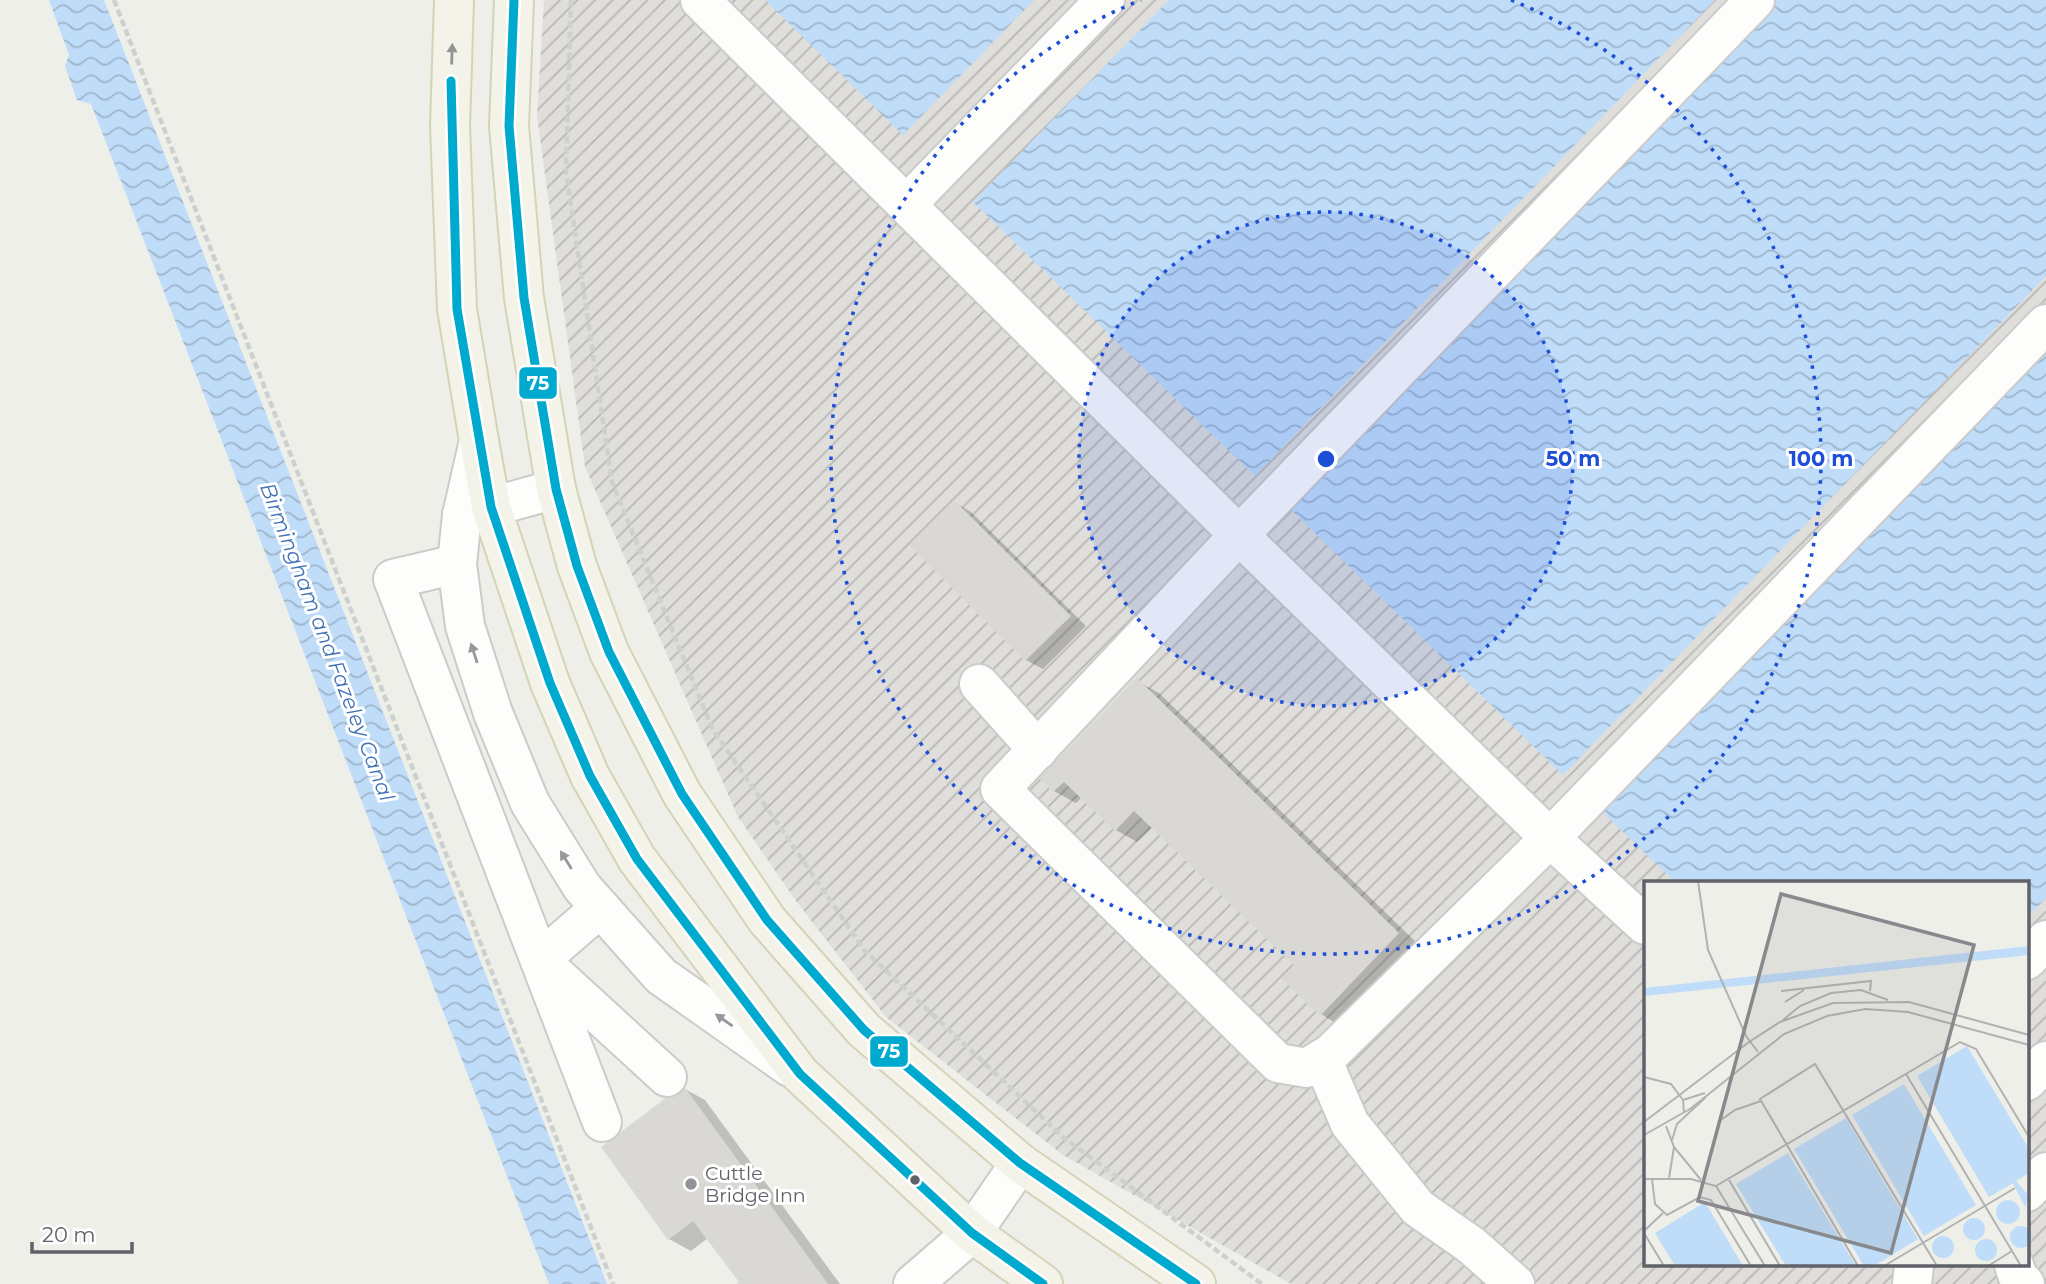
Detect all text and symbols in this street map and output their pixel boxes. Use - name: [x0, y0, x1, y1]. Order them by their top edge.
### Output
- one-way arrow: [446, 43, 458, 65]
- line badge: 75: [518, 366, 558, 400]
- text: 75: [527, 372, 549, 395]
- text: 50 m: [1546, 446, 1600, 471]
- text: 100 m: [1789, 446, 1853, 471]
- centre of rings: [1314, 447, 1338, 471]
- water label: Birmingham and Fazeley Canal: [255, 479, 400, 805]
- one-way arrow: [468, 643, 478, 664]
- one-way arrow: [559, 851, 572, 870]
- inset map: [1644, 881, 2028, 1266]
- one-way arrow: [715, 1014, 733, 1028]
- line badge: 75: [869, 1035, 909, 1068]
- text: 75: [878, 1040, 900, 1063]
- place label: Cuttle Bridge Inn: [705, 1162, 806, 1207]
- unlabelled marker: [908, 1173, 922, 1187]
- marker: Cuttle Bridge Inn: [683, 1176, 699, 1192]
- scale bar: [32, 1210, 131, 1254]
- text: 20 m: [42, 1222, 96, 1247]

